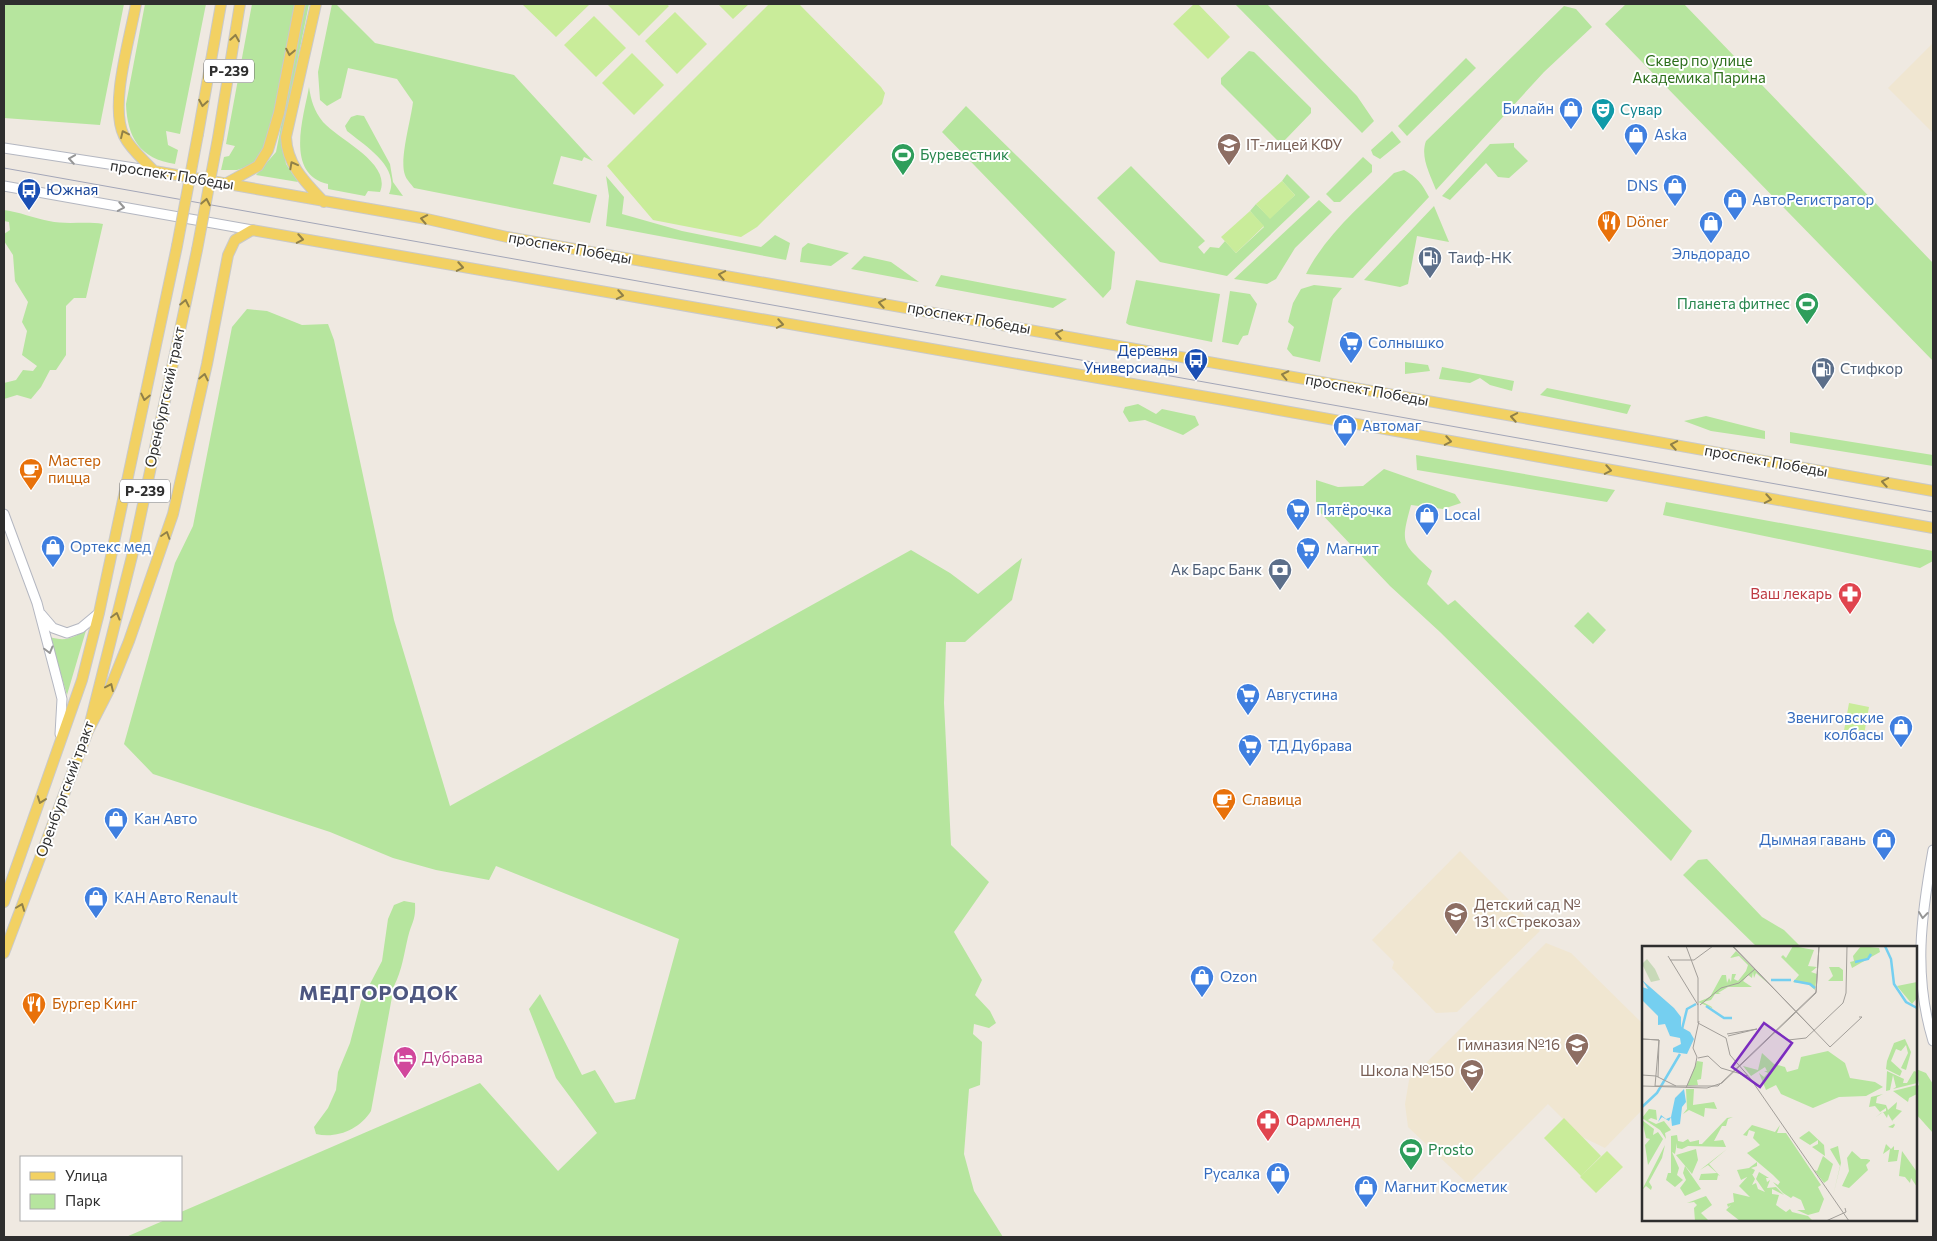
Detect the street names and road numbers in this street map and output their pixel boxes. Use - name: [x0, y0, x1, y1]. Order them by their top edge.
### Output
- road number: Р-239: [204, 59, 254, 82]
- street label: проспект Победы: [109, 155, 235, 193]
- street label: проспект Победы: [507, 227, 633, 267]
- street label: проспект Победы: [906, 297, 1032, 337]
- street label: Оренбургский тракт: [140, 325, 188, 469]
- street label: проспект Победы: [1304, 369, 1430, 409]
- street label: проспект Победы: [1703, 440, 1829, 480]
- road number: Р-239: [120, 480, 170, 502]
- street label: Оренбургский тракт: [31, 718, 97, 859]

